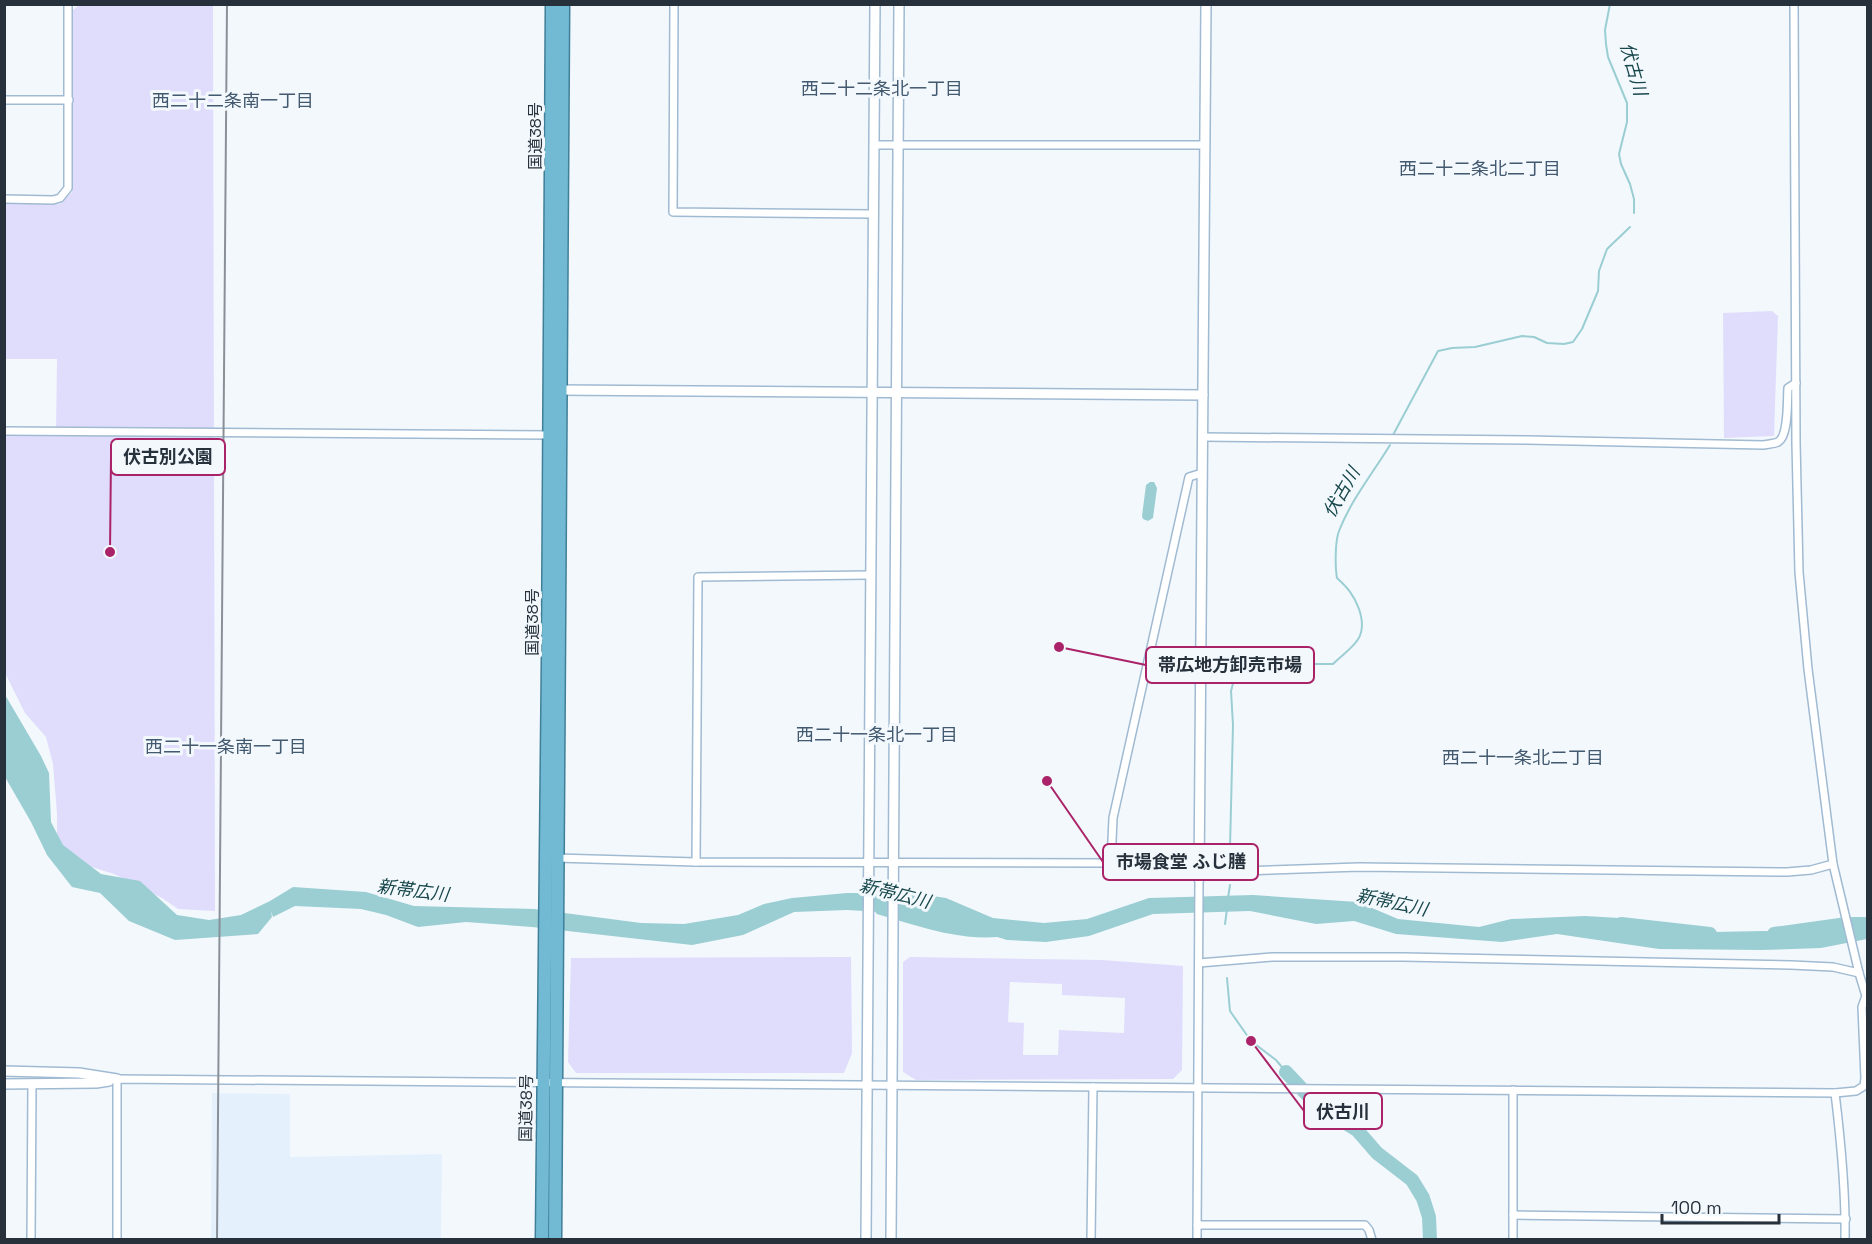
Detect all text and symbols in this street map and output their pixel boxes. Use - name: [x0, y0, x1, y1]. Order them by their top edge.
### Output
- water label: 伏古川: [1616, 40, 1653, 100]
- district label: 西二十二条北一丁目: [801, 77, 963, 100]
- district label: 西二十二条南一丁目: [152, 89, 314, 112]
- street label: 国道38号: [525, 102, 546, 170]
- district label: 西二十二条北二丁目: [1399, 157, 1561, 180]
- callout: 伏古別公園: [111, 439, 225, 475]
- text: 伏古別公園: [123, 445, 213, 468]
- water label: 伏古川: [1318, 461, 1365, 521]
- street label: 国道38号: [522, 588, 543, 656]
- callout: 帯広地方卸売市場: [1146, 647, 1314, 683]
- text: 帯広地方卸売市場: [1158, 653, 1302, 676]
- district label: 西二十一条北一丁目: [796, 723, 958, 746]
- district label: 西二十一条南一丁目: [145, 735, 307, 758]
- district label: 西二十一条北二丁目: [1442, 746, 1604, 769]
- callout: 市場食堂 ふじ膳: [1103, 844, 1258, 880]
- text: 市場食堂 ふじ膳: [1116, 850, 1246, 873]
- water label: 新帯広川: [857, 873, 935, 913]
- water label: 新帯広川: [376, 874, 452, 906]
- water label: 新帯広川: [1354, 883, 1432, 921]
- street label: 国道38号: [515, 1074, 537, 1142]
- callout: 伏古川: [1304, 1093, 1382, 1129]
- text: 伏古川: [1316, 1100, 1370, 1123]
- scale bar: [1662, 1187, 1779, 1225]
- text: 100 m: [1671, 1196, 1722, 1219]

